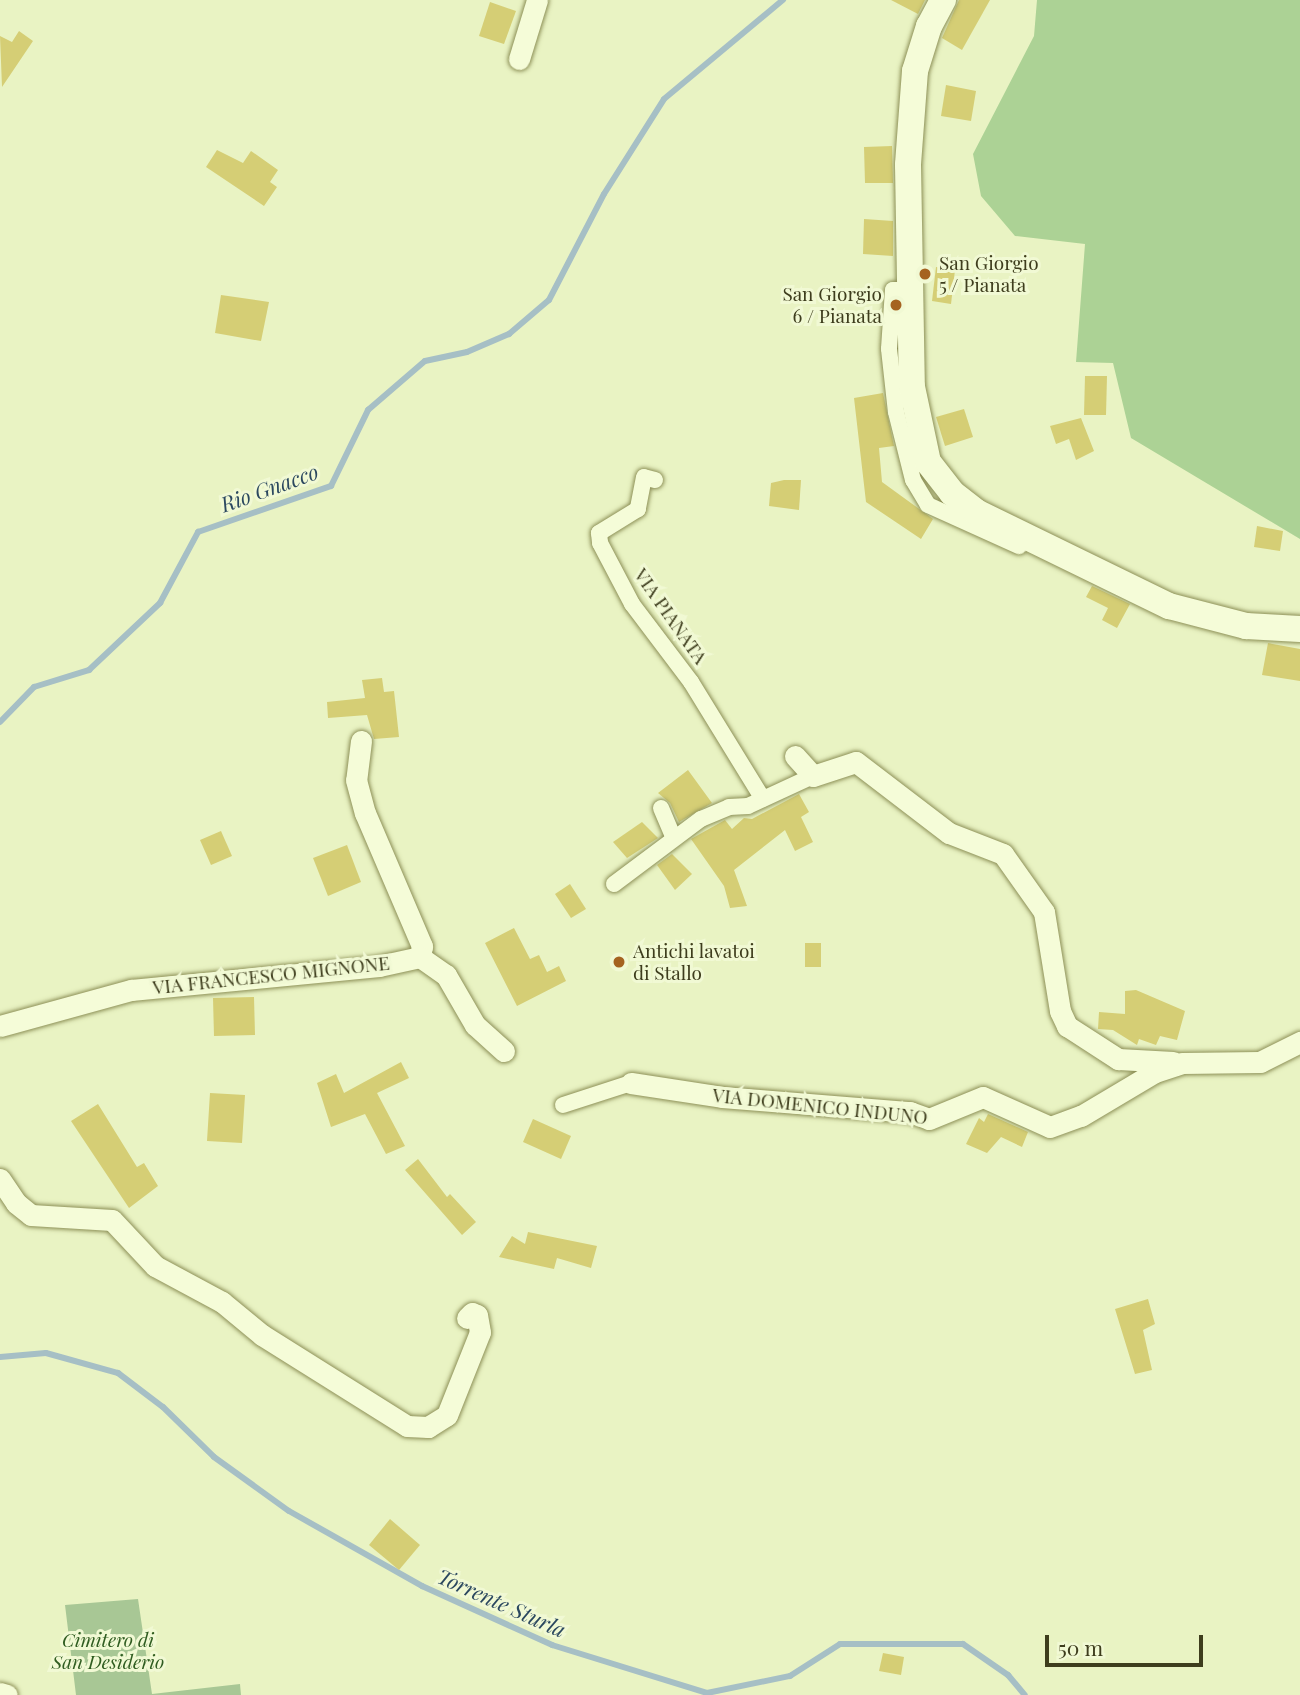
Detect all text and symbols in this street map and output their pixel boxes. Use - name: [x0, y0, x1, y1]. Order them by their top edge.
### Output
- place label: San Giorgio 5 / Pianata: [939, 252, 1039, 296]
- marker: San Giorgio 5 / Pianata: [917, 266, 933, 282]
- place label: San Giorgio 6 / Pianata: [782, 283, 882, 327]
- marker: San Giorgio 6 / Pianata: [888, 297, 904, 313]
- water label: Rio Gnacco: [217, 458, 321, 516]
- street label: VIA PIANATA: [630, 564, 712, 668]
- place label: Antichi lavatoi di Stallo: [633, 940, 755, 984]
- street label: VIA FRANCESCO MIGNONE: [151, 951, 391, 999]
- marker: Antichi lavatoi di Stallo: [611, 954, 627, 970]
- street label: VIA DOMENICO INDUNO: [711, 1083, 929, 1129]
- water label: Torrente Sturla: [434, 1562, 570, 1642]
- scale bar: [1048, 1622, 1206, 1666]
- park label: Cimitero di San Desiderio: [52, 1629, 164, 1673]
- text: 50 m: [1058, 1633, 1103, 1661]

